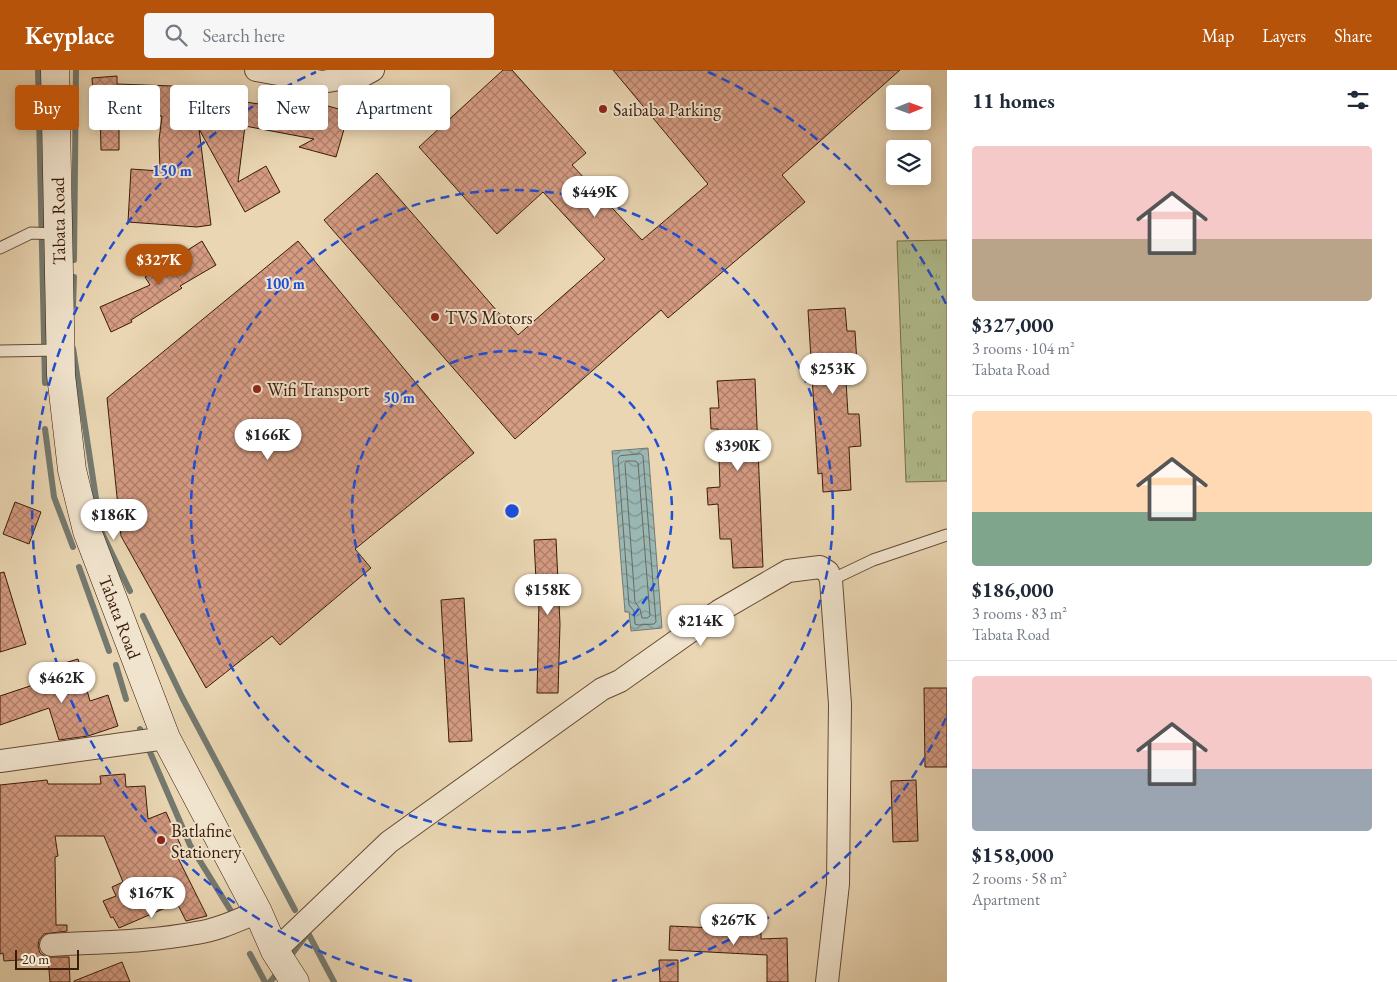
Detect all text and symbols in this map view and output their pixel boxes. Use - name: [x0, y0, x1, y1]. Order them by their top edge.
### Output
- search box: [144, 13, 494, 58]
- text: Keyplace: [25, 20, 114, 51]
- icon: search: [162, 21, 190, 49]
- text: Search here: [202, 23, 285, 48]
- text: Map: [1202, 24, 1234, 47]
- text: Layers: [1262, 24, 1306, 47]
- text: Share: [1334, 24, 1372, 47]
- chip: Buy: [15, 85, 79, 130]
- chip: Rent: [89, 85, 160, 130]
- chip: Filters: [170, 85, 248, 130]
- chip: New: [258, 85, 328, 130]
- chip: Apartment: [338, 85, 450, 130]
- north arrow: [886, 85, 931, 130]
- map controls: [886, 85, 931, 185]
- icon: filters: [1344, 86, 1372, 114]
- text: 11 homes: [972, 87, 1055, 114]
- place label: Saibaba Parking: [613, 98, 721, 121]
- marker: Saibaba Parking: [597, 103, 609, 115]
- button: layers: [886, 140, 931, 185]
- text: 150 m: [152, 161, 192, 180]
- street label: Tabata Road: [46, 176, 70, 265]
- pin: $449K: [560, 176, 630, 218]
- icon: home: [1127, 178, 1217, 268]
- text: $449K: [573, 181, 617, 202]
- pin: $327K: [124, 244, 194, 286]
- text: $327K: [137, 249, 181, 270]
- text: 100 m: [265, 274, 305, 293]
- place label: TVS Motors: [445, 306, 533, 329]
- marker: TVS Motors: [429, 311, 441, 323]
- text: $327,000: [972, 311, 1054, 338]
- text: 3 rooms · 104 m²: [972, 338, 1075, 359]
- pin: $253K: [798, 352, 868, 395]
- text: $253K: [811, 358, 855, 379]
- text: Tabata Road: [972, 359, 1050, 380]
- place label: Wifi Transport: [267, 378, 369, 401]
- marker: Wifi Transport: [251, 383, 263, 395]
- text: 50 m: [383, 388, 415, 407]
- pin: $166K: [233, 418, 303, 461]
- text: $166K: [246, 424, 290, 445]
- pin: $390K: [703, 430, 773, 472]
- text: $390K: [716, 435, 760, 456]
- icon: home: [1127, 444, 1217, 534]
- pin: $186K: [79, 498, 149, 541]
- centre of rings: [503, 502, 521, 520]
- text: $186K: [92, 504, 136, 525]
- street label: Tabata Road: [94, 572, 147, 663]
- pin: $158K: [513, 574, 583, 616]
- text: $186,000: [972, 576, 1054, 603]
- text: $158K: [526, 579, 570, 600]
- text: 3 rooms · 83 m²: [972, 603, 1067, 624]
- pin: $214K: [666, 604, 736, 647]
- text: $214K: [679, 610, 723, 631]
- text: Tabata Road: [972, 624, 1050, 645]
- pin: $462K: [27, 662, 97, 704]
- text: $462K: [40, 667, 84, 688]
- icon: home: [1127, 709, 1217, 799]
- place label: Batlafine Stationery: [171, 819, 242, 863]
- marker: Batlafine Stationery: [155, 834, 167, 846]
- text: $158,000: [972, 841, 1054, 868]
- text: 2 rooms · 58 m²: [972, 868, 1067, 889]
- pin: $167K: [117, 876, 187, 919]
- text: $167K: [130, 882, 174, 903]
- text: Apartment: [972, 889, 1040, 910]
- pin: $267K: [699, 904, 769, 946]
- text: $267K: [712, 909, 756, 930]
- scale bar: [15, 947, 79, 970]
- text: 20 m: [22, 950, 49, 968]

